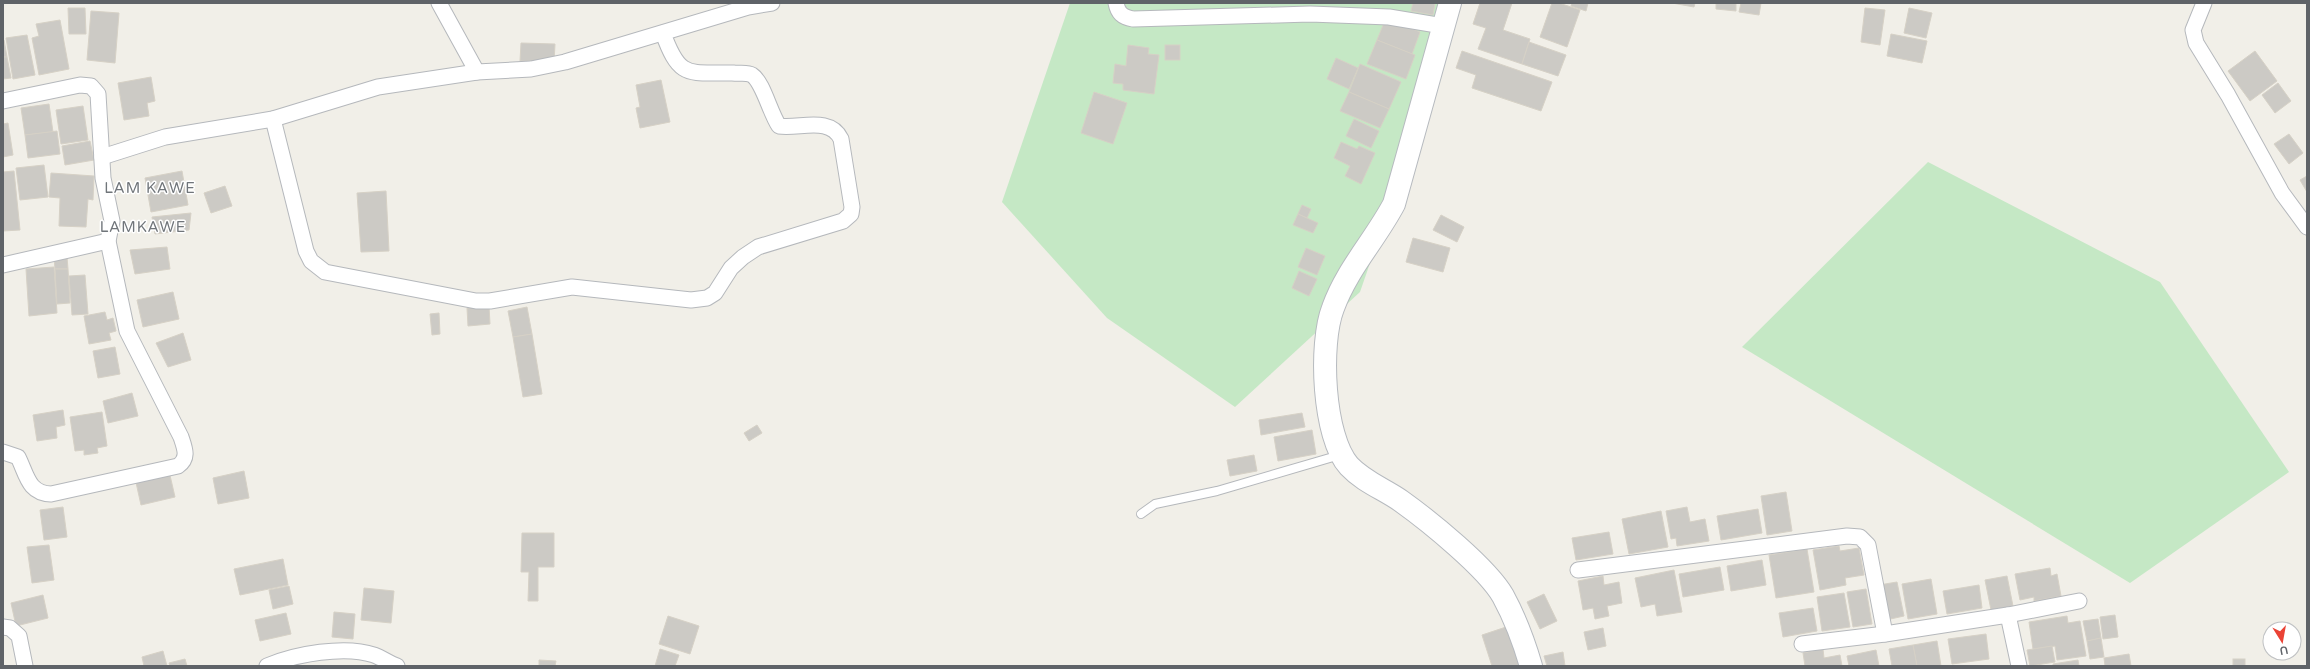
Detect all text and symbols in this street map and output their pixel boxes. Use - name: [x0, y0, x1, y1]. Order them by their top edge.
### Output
- district label: LAM KAWE: [104, 179, 196, 197]
- district label: LAMKAWE: [100, 218, 186, 236]
- north arrow: [2262, 621, 2302, 661]
- text: U: [2278, 643, 2289, 658]

